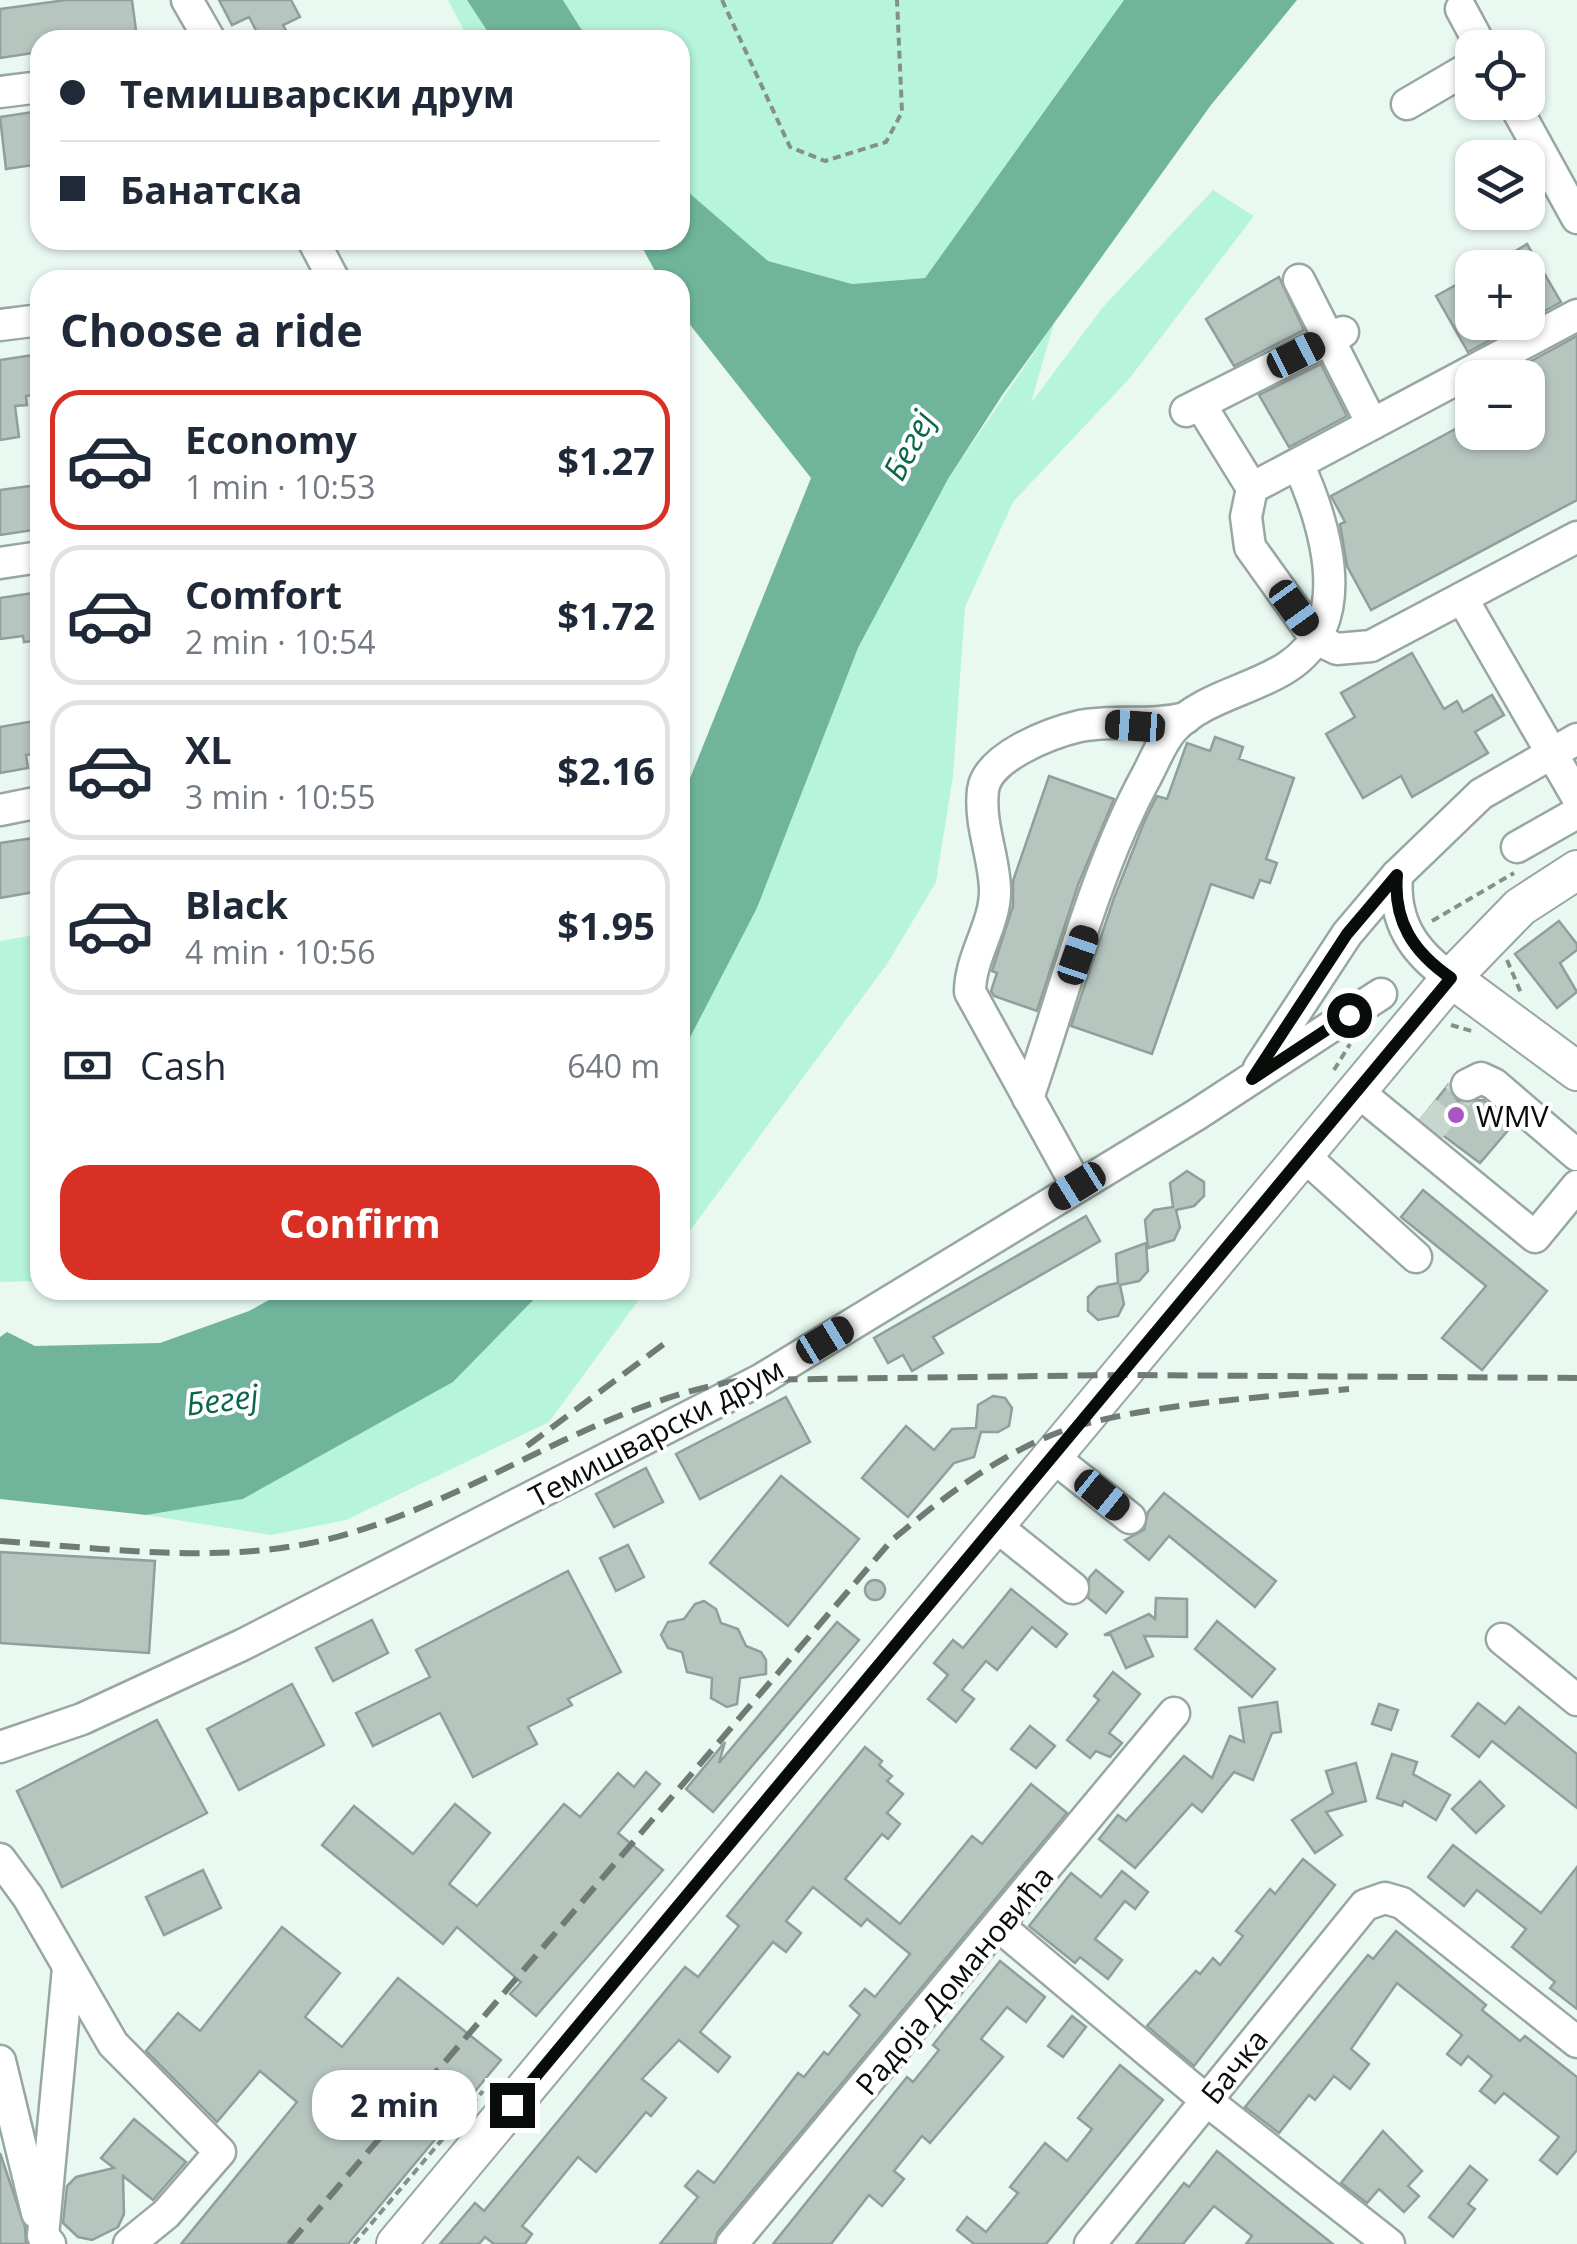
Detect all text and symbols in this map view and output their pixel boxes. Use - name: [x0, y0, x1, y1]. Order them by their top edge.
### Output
- map controls: [1455, 30, 1545, 450]
- button: locate: [1455, 30, 1545, 120]
- text: Темишварски друм: [120, 67, 515, 119]
- button: layers: [1455, 140, 1545, 230]
- text: Банатска: [120, 163, 302, 215]
- button: +: [1455, 250, 1545, 340]
- text: Choose a ride: [60, 299, 363, 360]
- car: [1262, 328, 1330, 382]
- button: −: [1455, 360, 1545, 450]
- water label: Бегеј: [872, 402, 944, 487]
- text: Economy: [185, 413, 357, 465]
- icon: car: [65, 415, 155, 505]
- text: $1.27: [557, 434, 655, 486]
- text: 1 min · 10:53: [185, 465, 376, 508]
- text: Comfort: [185, 568, 342, 620]
- icon: car: [65, 570, 155, 660]
- car: [1264, 575, 1324, 641]
- text: $1.72: [557, 589, 655, 641]
- text: 2 min · 10:54: [185, 620, 376, 663]
- car: [1104, 709, 1166, 743]
- text: XL: [185, 723, 232, 775]
- icon: car: [65, 725, 155, 815]
- text: $2.16: [557, 744, 655, 796]
- text: 3 min · 10:55: [185, 775, 376, 818]
- text: Black: [185, 878, 288, 930]
- icon: car: [65, 880, 155, 970]
- text: $1.95: [557, 899, 655, 951]
- car: [1054, 922, 1102, 988]
- text: 4 min · 10:56: [185, 930, 376, 973]
- route start: [1327, 993, 1372, 1038]
- icon: cash: [60, 1038, 115, 1093]
- text: Cash: [140, 1039, 226, 1091]
- text: 640 m: [567, 1044, 660, 1087]
- place label: WMV: [1476, 1095, 1549, 1136]
- marker: WMV: [1445, 1104, 1467, 1126]
- car: [1044, 1157, 1110, 1215]
- button: Confirm: [60, 1165, 660, 1280]
- car: [792, 1312, 858, 1368]
- street label: Темишварски друм: [522, 1348, 790, 1516]
- water label: Бегеј: [183, 1373, 262, 1425]
- car: [1069, 1464, 1135, 1526]
- street label: Радоја Домановића: [846, 1857, 1062, 2103]
- street label: Бачка: [1191, 2020, 1277, 2112]
- callout: 2 min: [312, 2070, 477, 2140]
- text: 2 min: [350, 2083, 439, 2126]
- route end: [490, 2083, 535, 2128]

